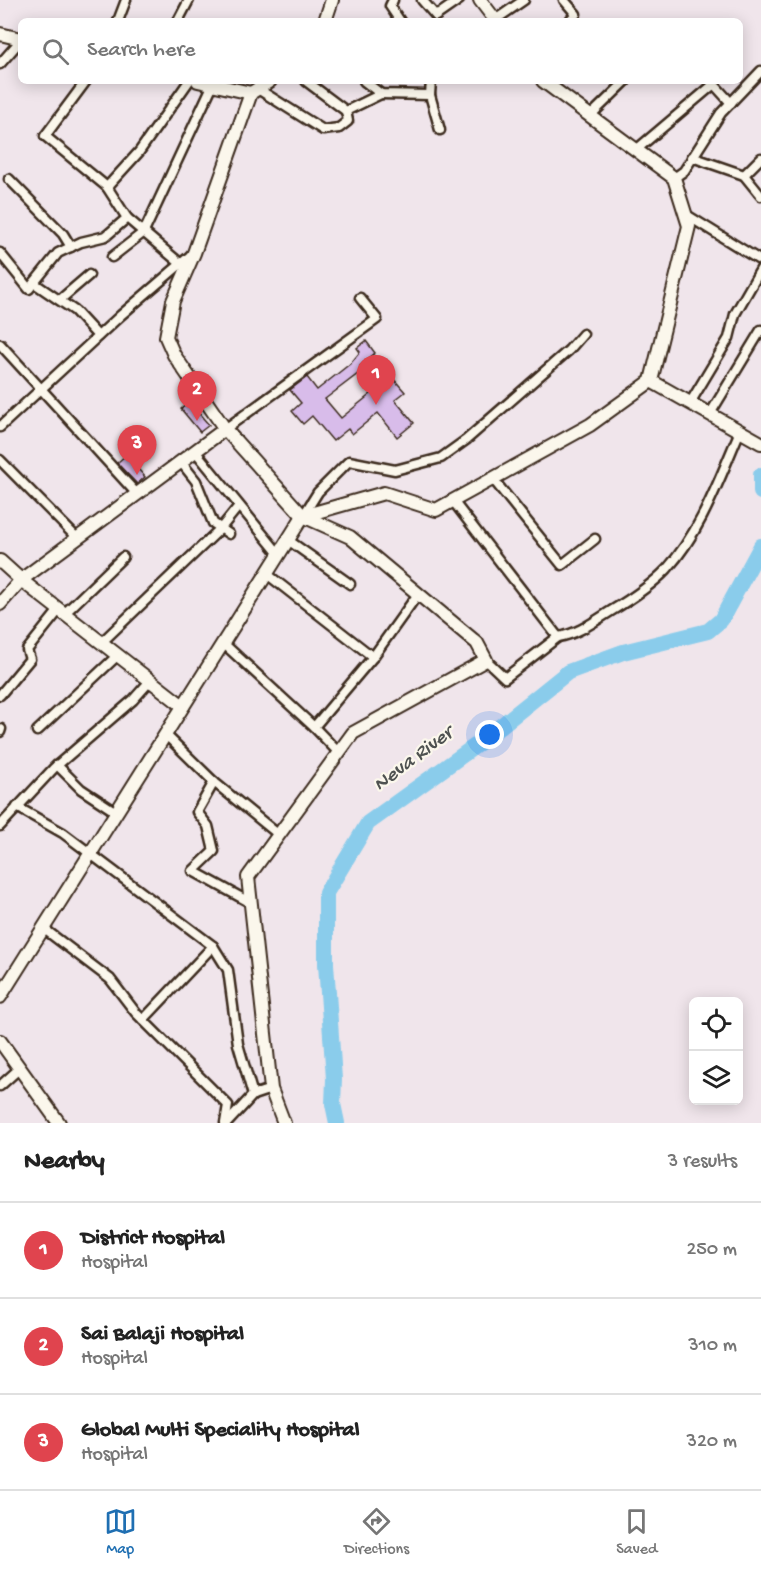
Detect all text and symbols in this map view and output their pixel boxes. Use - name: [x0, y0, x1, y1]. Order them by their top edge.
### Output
- search box: [18, 18, 743, 84]
- icon: search: [39, 35, 72, 68]
- text: Search here: [87, 38, 195, 64]
- pin: 1: [356, 356, 395, 405]
- pin: 2: [178, 372, 216, 421]
- pin: 3: [118, 426, 156, 475]
- water label: Neva River: [369, 719, 463, 798]
- your location: [475, 720, 504, 749]
- map controls: [689, 997, 743, 1105]
- button: locate: [689, 997, 743, 1051]
- button: layers: [689, 1051, 743, 1105]
- text: Nearby: [24, 1147, 105, 1178]
- text: 3 results: [668, 1151, 737, 1174]
- text: District Hospital: [81, 1226, 225, 1252]
- text: 1: [39, 1239, 48, 1262]
- text: 250 m: [686, 1239, 737, 1262]
- text: Hospital: [81, 1252, 148, 1275]
- text: Sai Balaji Hospital: [81, 1322, 244, 1348]
- text: 2: [39, 1335, 48, 1358]
- text: 310 m: [688, 1335, 737, 1358]
- text: Hospital: [81, 1348, 148, 1371]
- text: Global Multi Speciality Hospital: [81, 1418, 360, 1444]
- text: 3: [38, 1431, 49, 1454]
- text: 320 m: [687, 1431, 737, 1454]
- text: Hospital: [81, 1444, 148, 1467]
- tab: Map: [104, 1505, 137, 1560]
- tab: Directions: [344, 1505, 409, 1560]
- tab: Saved: [616, 1505, 657, 1560]

